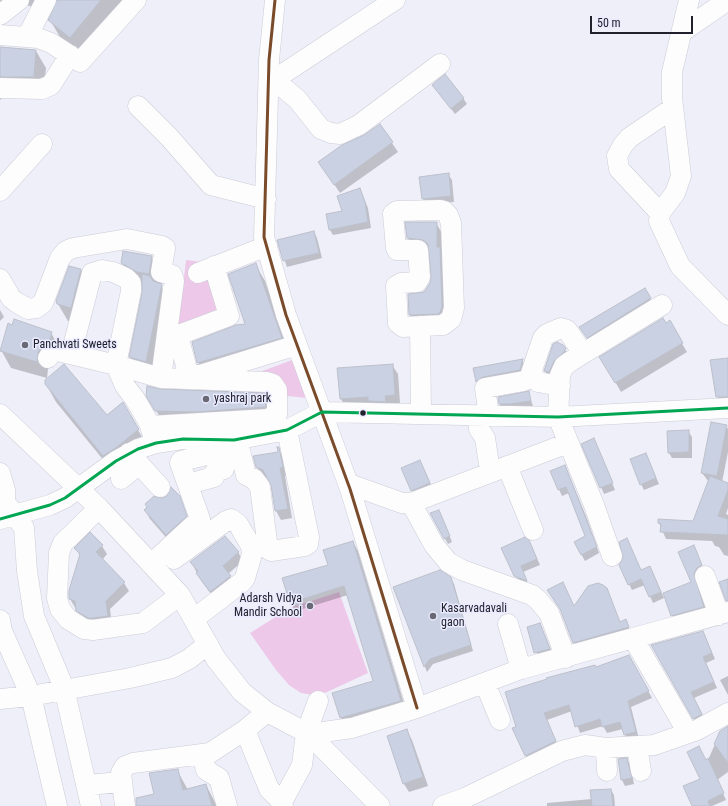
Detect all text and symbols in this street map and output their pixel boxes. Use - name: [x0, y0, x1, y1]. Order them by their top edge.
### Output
- scale bar: [592, 8, 695, 34]
- text: 50 m: [597, 16, 621, 30]
- place label: Panchvati Sweets: [33, 338, 117, 352]
- marker: Panchvati Sweets: [20, 340, 30, 350]
- place label: yashraj park: [214, 392, 271, 406]
- marker: yashraj park: [201, 394, 211, 404]
- unlabelled marker: [358, 408, 368, 418]
- place label: Adarsh Vidya Mandir School: [234, 592, 302, 620]
- marker: Adarsh Vidya Mandir School: [305, 601, 315, 611]
- place label: Kasarvadavali gaon: [441, 602, 507, 630]
- marker: Kasarvadavali gaon: [428, 611, 438, 621]

